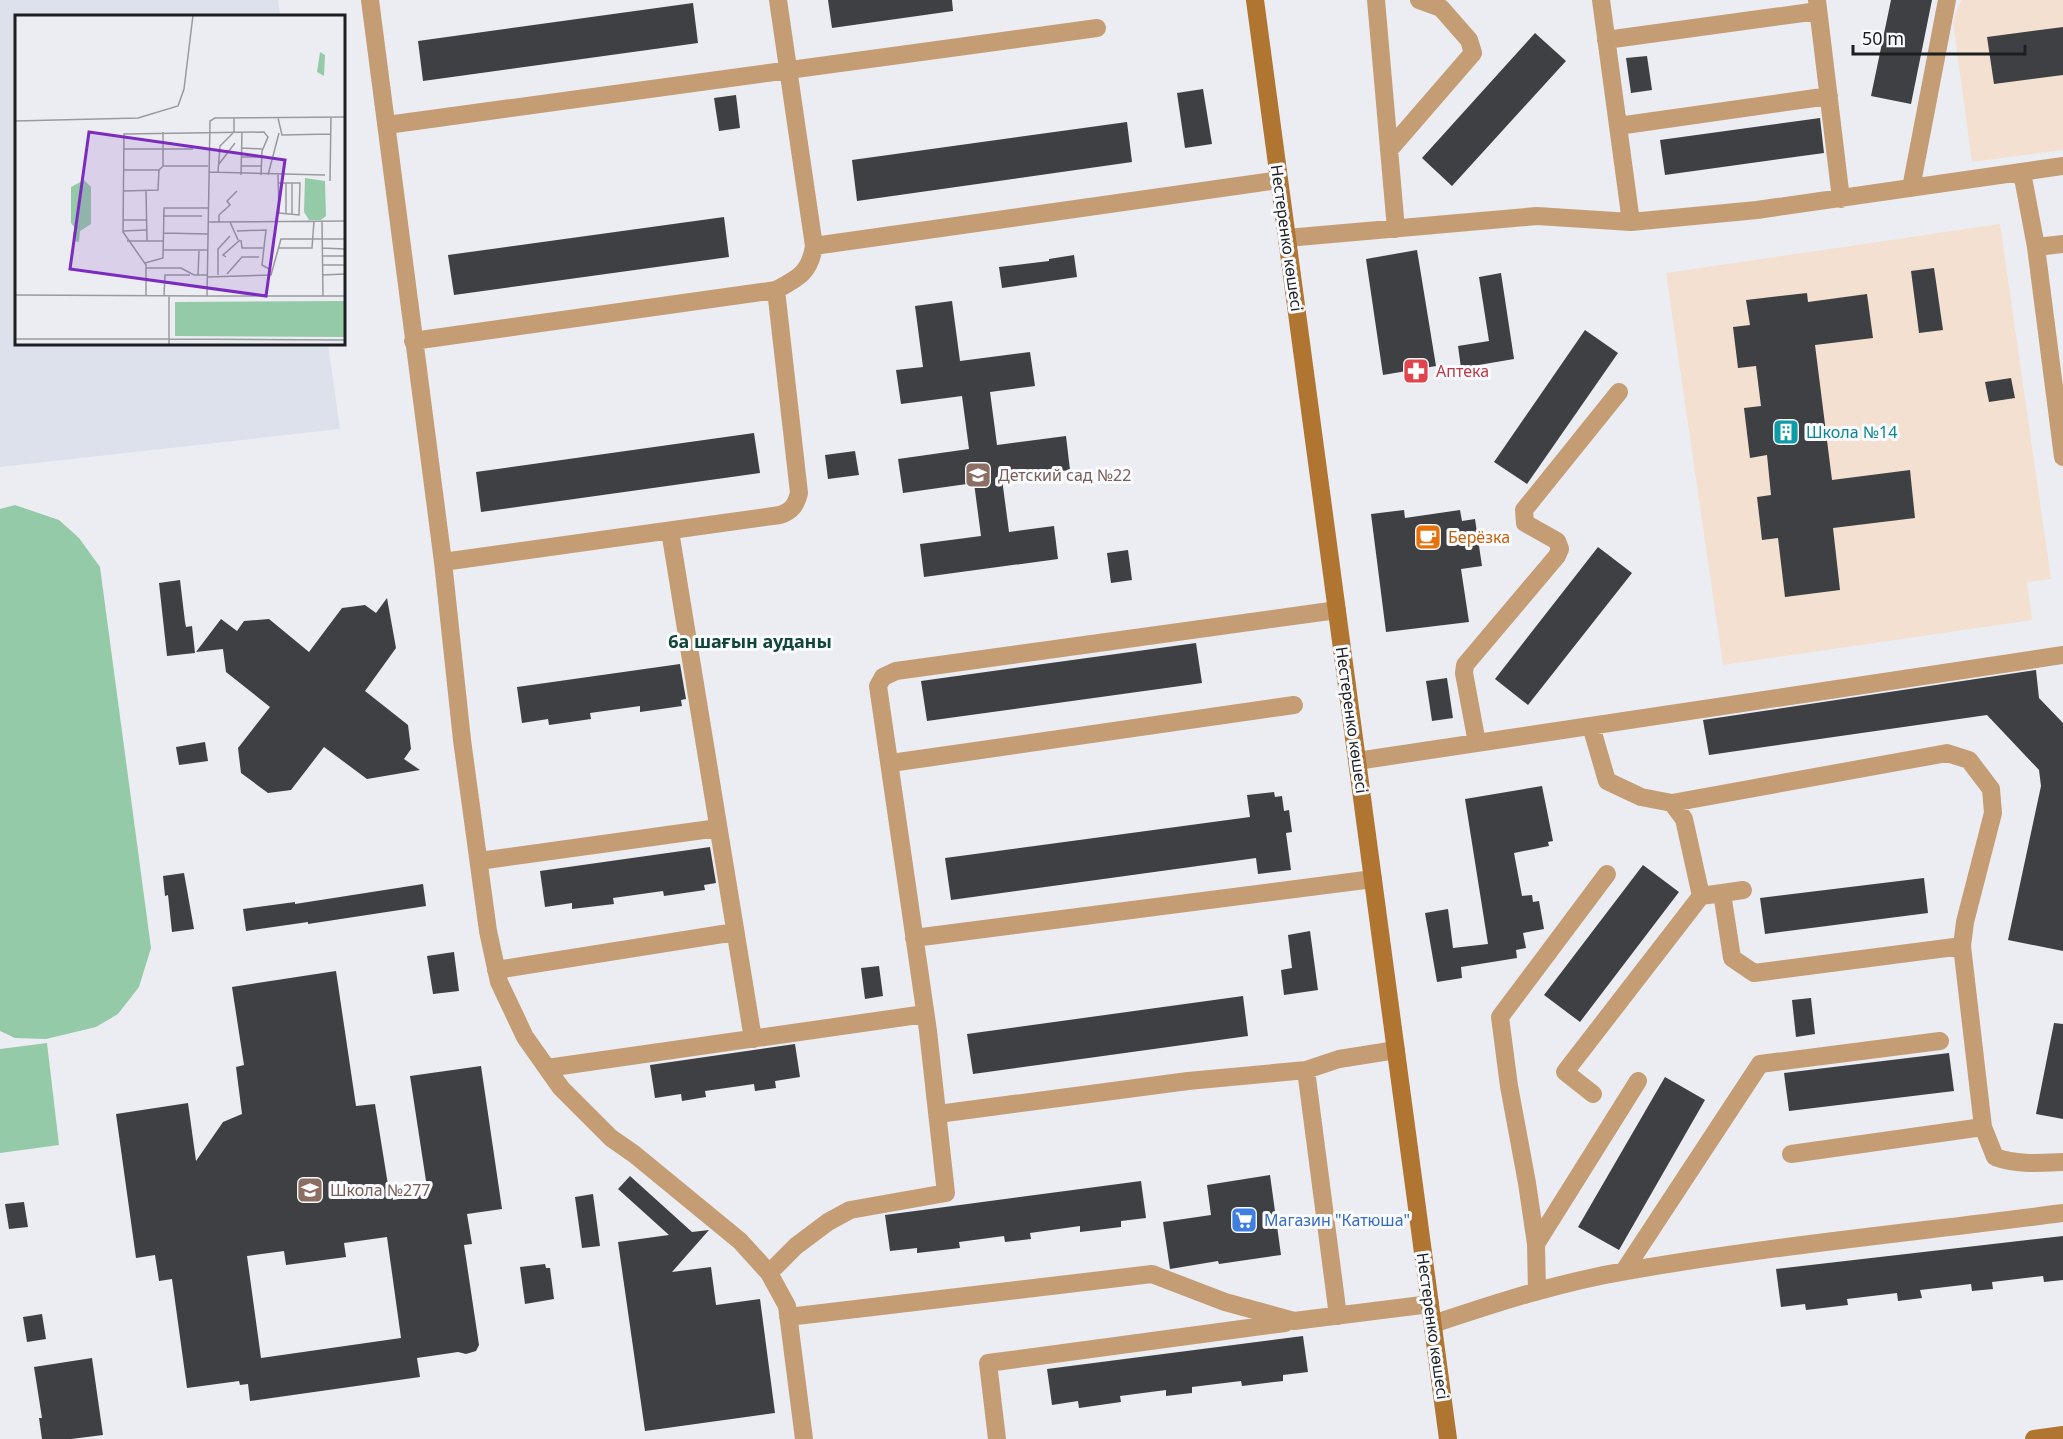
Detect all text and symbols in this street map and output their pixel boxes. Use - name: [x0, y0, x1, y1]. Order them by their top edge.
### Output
- inset map: [15, 15, 345, 345]
- scale bar: [1853, 18, 2026, 56]
- text: 50 m: [1862, 26, 1904, 50]
- street label: Нестеренко көшесі: [1266, 163, 1308, 313]
- pharmacy icon: Аптека: [1401, 356, 1431, 386]
- place label: Аптека: [1436, 360, 1489, 382]
- building icon: Школа №14: [1771, 417, 1801, 447]
- place label: Школа №14: [1806, 421, 1897, 443]
- school or university icon: Детский сад №22: [963, 460, 993, 490]
- place label: Детский сад №22: [998, 464, 1131, 486]
- cafe icon: Берёзка: [1413, 522, 1443, 552]
- place label: Берёзка: [1448, 526, 1510, 548]
- district label: 6а шағын ауданы: [668, 629, 832, 653]
- street label: Нестеренко көшесі: [1331, 645, 1373, 795]
- school or university icon: Школа №277: [295, 1175, 325, 1205]
- place label: Школа №277: [330, 1179, 430, 1201]
- supermarket icon: Магазин "Катюша": [1229, 1205, 1259, 1235]
- place label: Магазин "Катюша": [1264, 1209, 1410, 1231]
- street label: Нестеренко көшесі: [1412, 1251, 1454, 1401]

